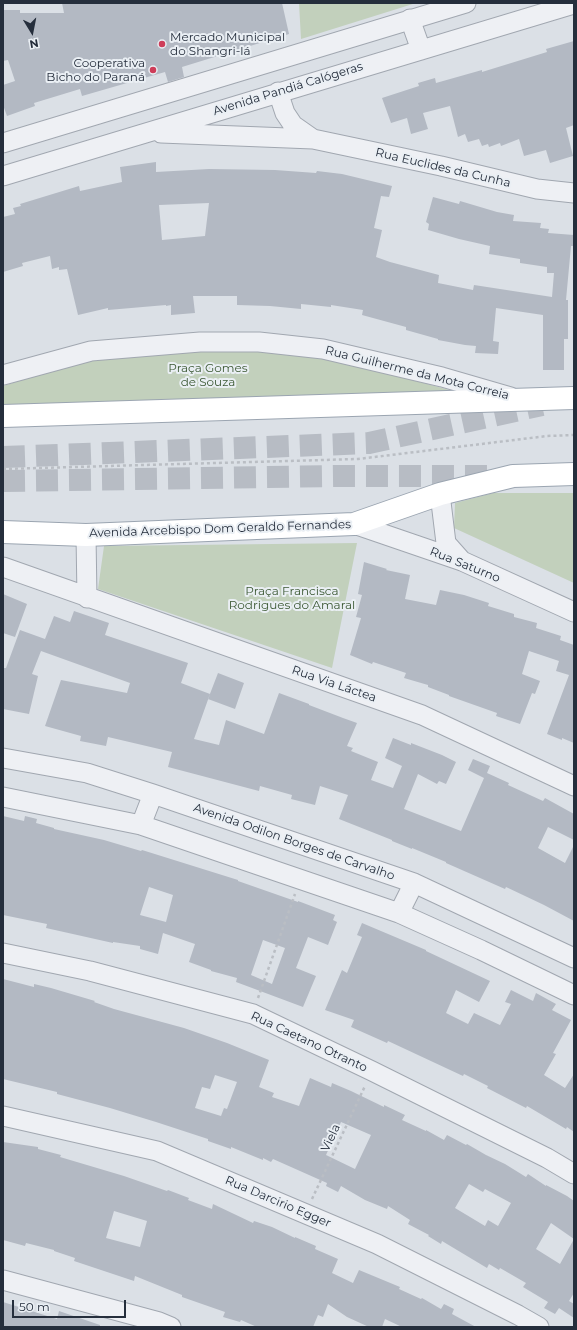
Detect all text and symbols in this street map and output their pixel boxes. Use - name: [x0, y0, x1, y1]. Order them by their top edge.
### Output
- north arrow: [12, 12, 52, 52]
- place label: Mercado Municipal do Shangri-lá: [170, 30, 285, 58]
- text: N: [28, 36, 40, 51]
- marker: Mercado Municipal do Shangri-lá: [157, 39, 167, 49]
- place label: Cooperativa Bicho do Paraná: [46, 56, 145, 84]
- street label: Avenida Pandiá Calógeras: [211, 59, 365, 119]
- marker: Cooperativa Bicho do Paraná: [148, 65, 158, 75]
- street label: Rua Euclides da Cunha: [374, 145, 512, 191]
- street label: Rua Guilherme da Mota Correia: [324, 343, 510, 403]
- park label: Praça Gomes de Souza: [168, 361, 248, 389]
- street label: Avenida Arcebispo Dom Geraldo Fernandes: [89, 517, 351, 541]
- street label: Rua Saturno: [428, 544, 502, 586]
- park label: Praça Francisca Rodrigues do Amaral: [229, 584, 355, 612]
- street label: Rua Via Láctea: [290, 663, 378, 705]
- street label: Avenida Odilon Borges de Carvalho: [191, 801, 397, 883]
- street label: Rua Caetano Otranto: [248, 1009, 370, 1075]
- street label: Viela: [318, 1122, 344, 1154]
- street label: Rua Darcirio Egger: [223, 1173, 333, 1231]
- scale bar: [14, 1292, 128, 1318]
- text: 50 m: [19, 1299, 50, 1314]

